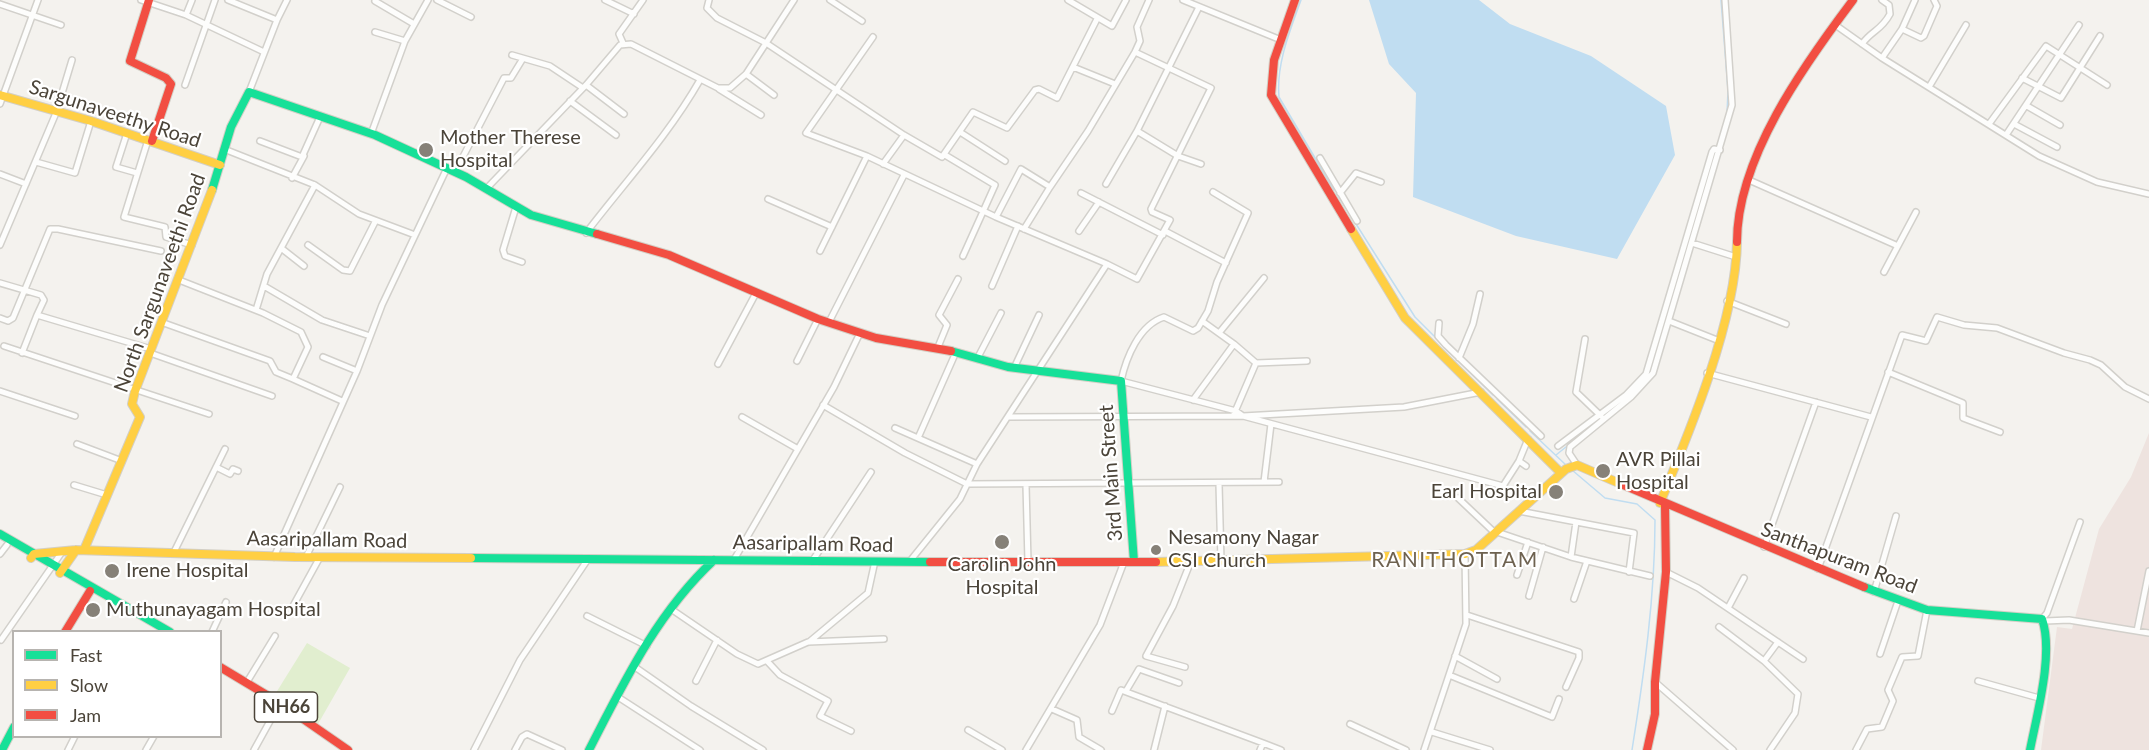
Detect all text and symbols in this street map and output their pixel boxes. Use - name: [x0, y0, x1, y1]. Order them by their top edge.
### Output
- street label: Sargunaveethy Road: [26, 75, 204, 153]
- place label: Mother Therese Hospital: [440, 126, 581, 173]
- marker: Mother Therese Hospital: [417, 141, 435, 159]
- street label: North Sargunaveethi Road: [109, 170, 211, 396]
- street label: 3rd Main Street: [1094, 404, 1128, 542]
- place label: AVR Pillai Hospital: [1616, 448, 1701, 495]
- marker: AVR Pillai Hospital: [1594, 462, 1612, 480]
- place label: Earl Hospital: [1431, 480, 1542, 504]
- marker: Earl Hospital: [1547, 483, 1565, 501]
- street label: Santhapuram Road: [1758, 517, 1920, 599]
- place label: Nesamony Nagar CSI Church: [1168, 526, 1319, 573]
- street label: Aasaripallam Road: [246, 527, 408, 553]
- street label: Aasaripallam Road: [732, 531, 894, 557]
- marker: Carolin John Hospital: [993, 533, 1011, 551]
- marker: Nesamony Nagar CSI Church: [1149, 543, 1163, 557]
- district label: RANITHOTTAM: [1371, 547, 1539, 573]
- place label: Carolin John Hospital: [947, 553, 1057, 600]
- place label: Irene Hospital: [126, 559, 249, 583]
- marker: Irene Hospital: [103, 562, 121, 580]
- place label: Muthunayagam Hospital: [106, 598, 321, 622]
- marker: Muthunayagam Hospital: [84, 601, 102, 619]
- legend: [12, 630, 222, 738]
- text: Fast: [70, 644, 102, 666]
- text: Slow: [70, 674, 108, 696]
- road number: NH66: [254, 692, 318, 722]
- text: Jam: [70, 704, 101, 726]

